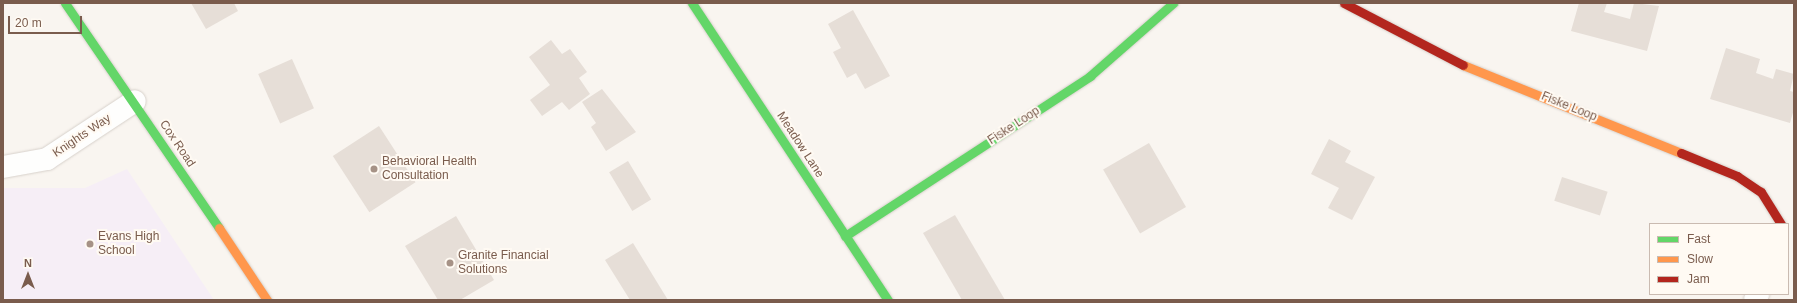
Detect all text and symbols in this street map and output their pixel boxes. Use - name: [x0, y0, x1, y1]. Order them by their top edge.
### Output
- scale bar: [10, 8, 84, 34]
- text: 20 m: [15, 16, 42, 30]
- street label: Fiske Loop: [1539, 89, 1599, 125]
- street label: Fiske Loop: [985, 104, 1043, 148]
- street label: Meadow Lane: [773, 109, 827, 181]
- street label: Knights Way: [50, 111, 114, 161]
- street label: Cox Road: [156, 118, 198, 170]
- place label: Behavioral Health Consultation: [382, 155, 477, 183]
- marker: Behavioral Health Consultation: [369, 164, 379, 174]
- legend: [1649, 223, 1789, 295]
- place label: Evans High School: [98, 230, 159, 258]
- text: Fast: [1687, 232, 1710, 246]
- marker: Evans High School: [85, 239, 95, 249]
- place label: Granite Financial Solutions: [458, 249, 549, 277]
- text: Slow: [1687, 252, 1713, 266]
- north arrow: [8, 255, 48, 295]
- text: N: [24, 257, 32, 269]
- marker: Granite Financial Solutions: [445, 258, 455, 268]
- text: Jam: [1687, 272, 1710, 286]

